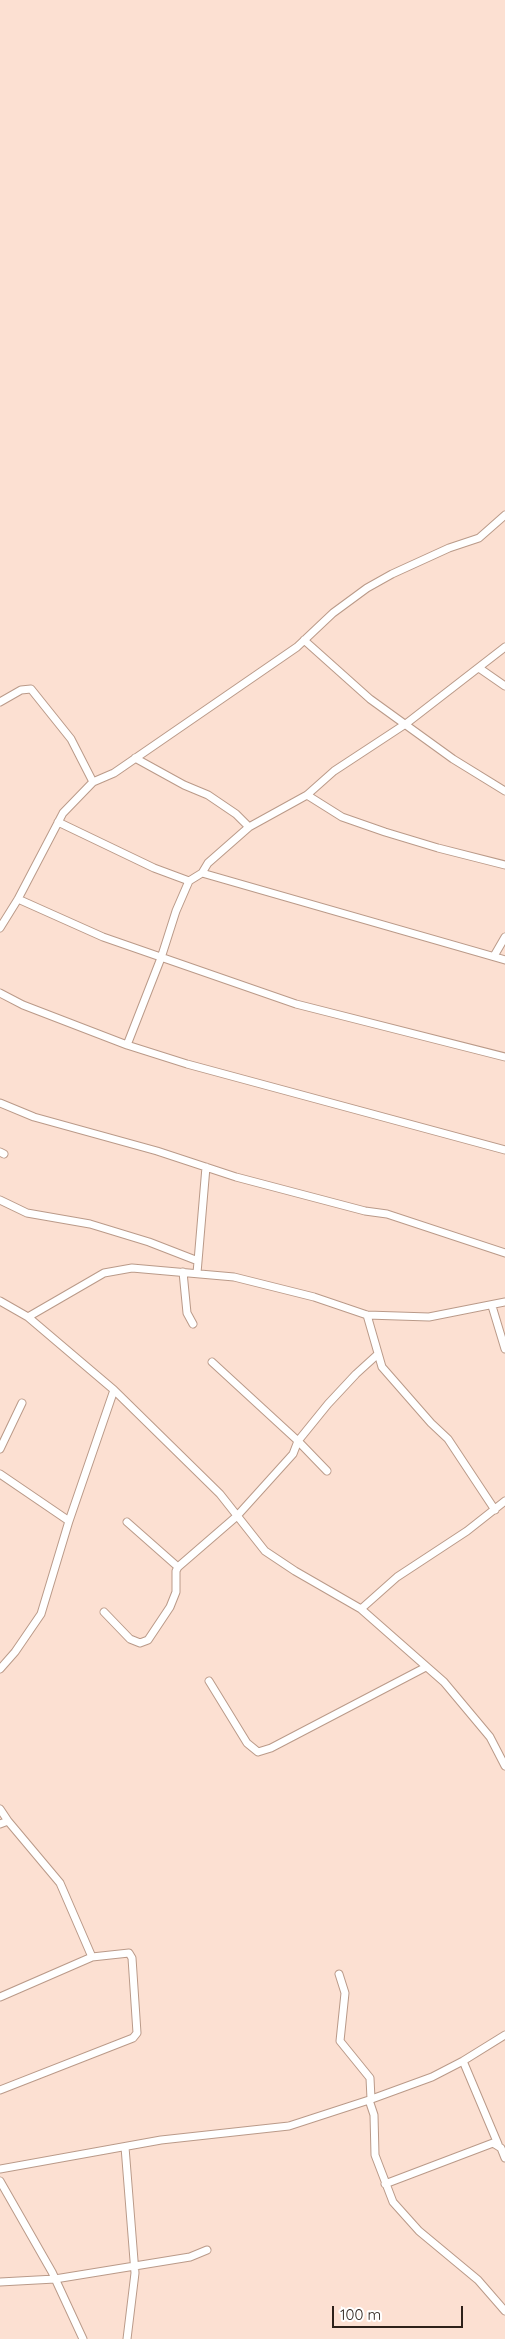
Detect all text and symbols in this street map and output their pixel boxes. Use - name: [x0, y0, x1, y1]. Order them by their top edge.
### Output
- scale bar: [335, 2296, 466, 2328]
- text: 100 m: [340, 2305, 381, 2324]

